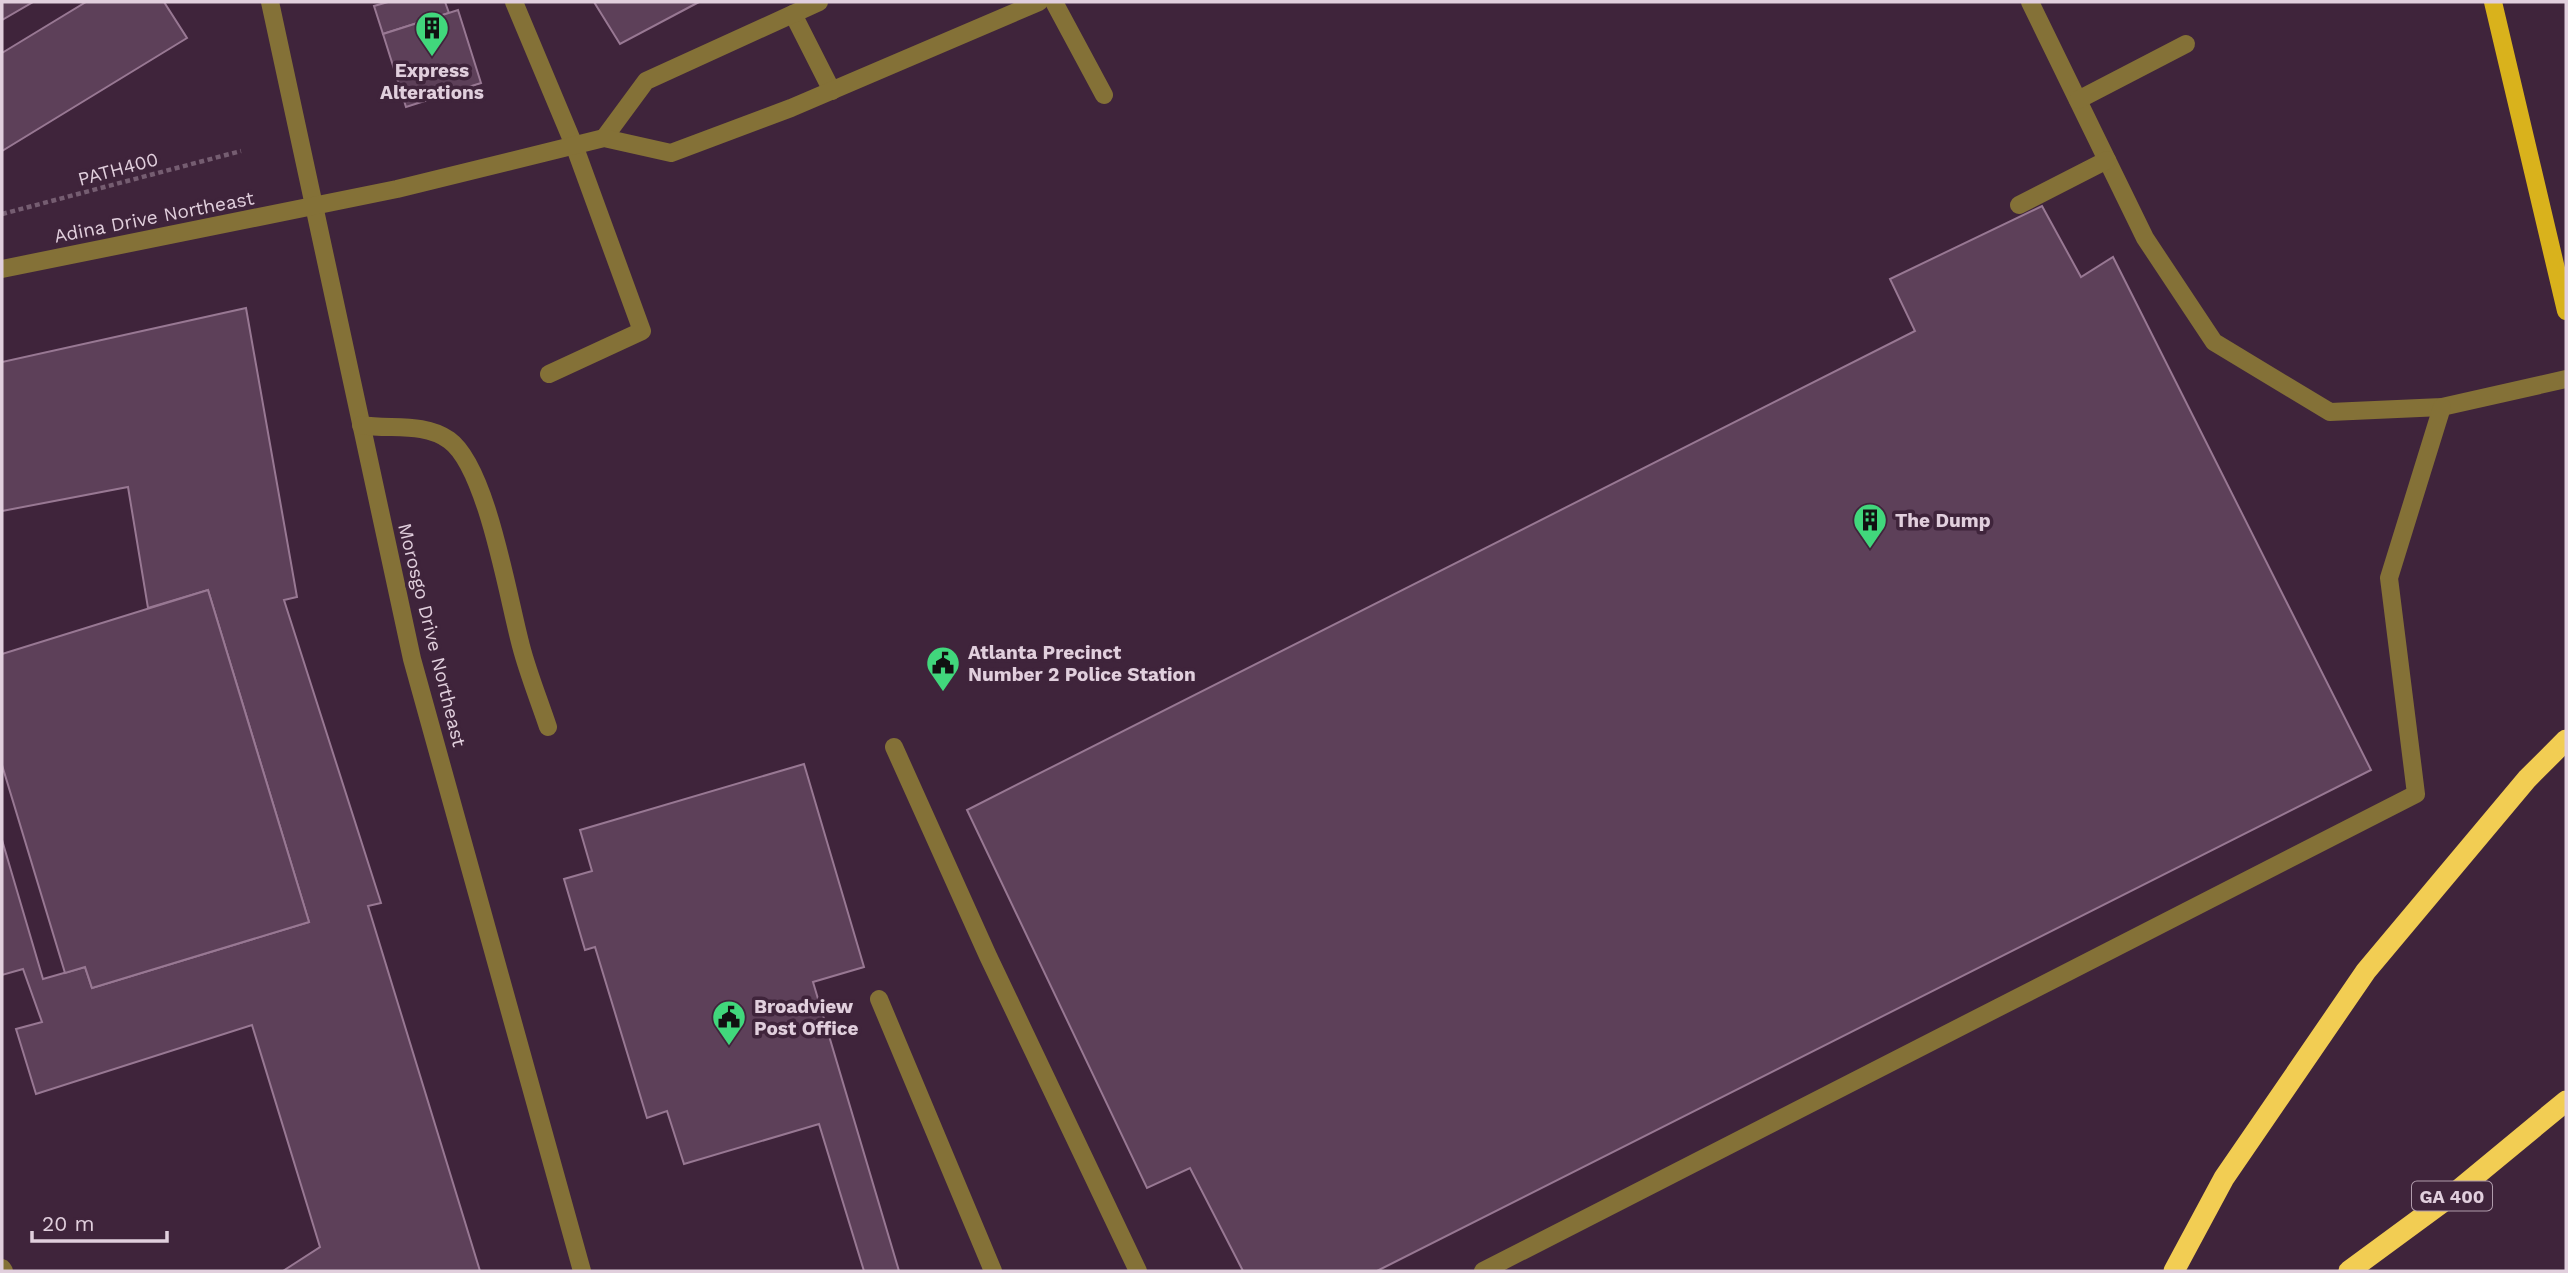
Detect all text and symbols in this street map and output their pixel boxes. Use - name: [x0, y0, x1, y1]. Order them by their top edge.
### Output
- building icon: Express Alterations: [413, 9, 451, 58]
- place label: Express Alterations: [380, 59, 484, 104]
- street label: PATH400: [75, 147, 161, 191]
- street label: Adina Drive Northeast: [52, 186, 256, 248]
- building icon: The Dump: [1851, 501, 1889, 550]
- place label: The Dump: [1895, 509, 1991, 532]
- street label: Morosgo Drive Northeast: [393, 521, 471, 749]
- place label: Atlanta Precinct Number 2 Police Station: [968, 641, 1196, 686]
- public building icon: Atlanta Precinct Number 2 Police Station: [924, 644, 962, 693]
- place label: Broadview Post Office: [754, 995, 858, 1040]
- public building icon: Broadview Post Office: [710, 998, 748, 1047]
- road number: GA 400: [2412, 1182, 2492, 1210]
- scale bar: [32, 1200, 166, 1244]
- text: 20 m: [42, 1211, 94, 1236]

